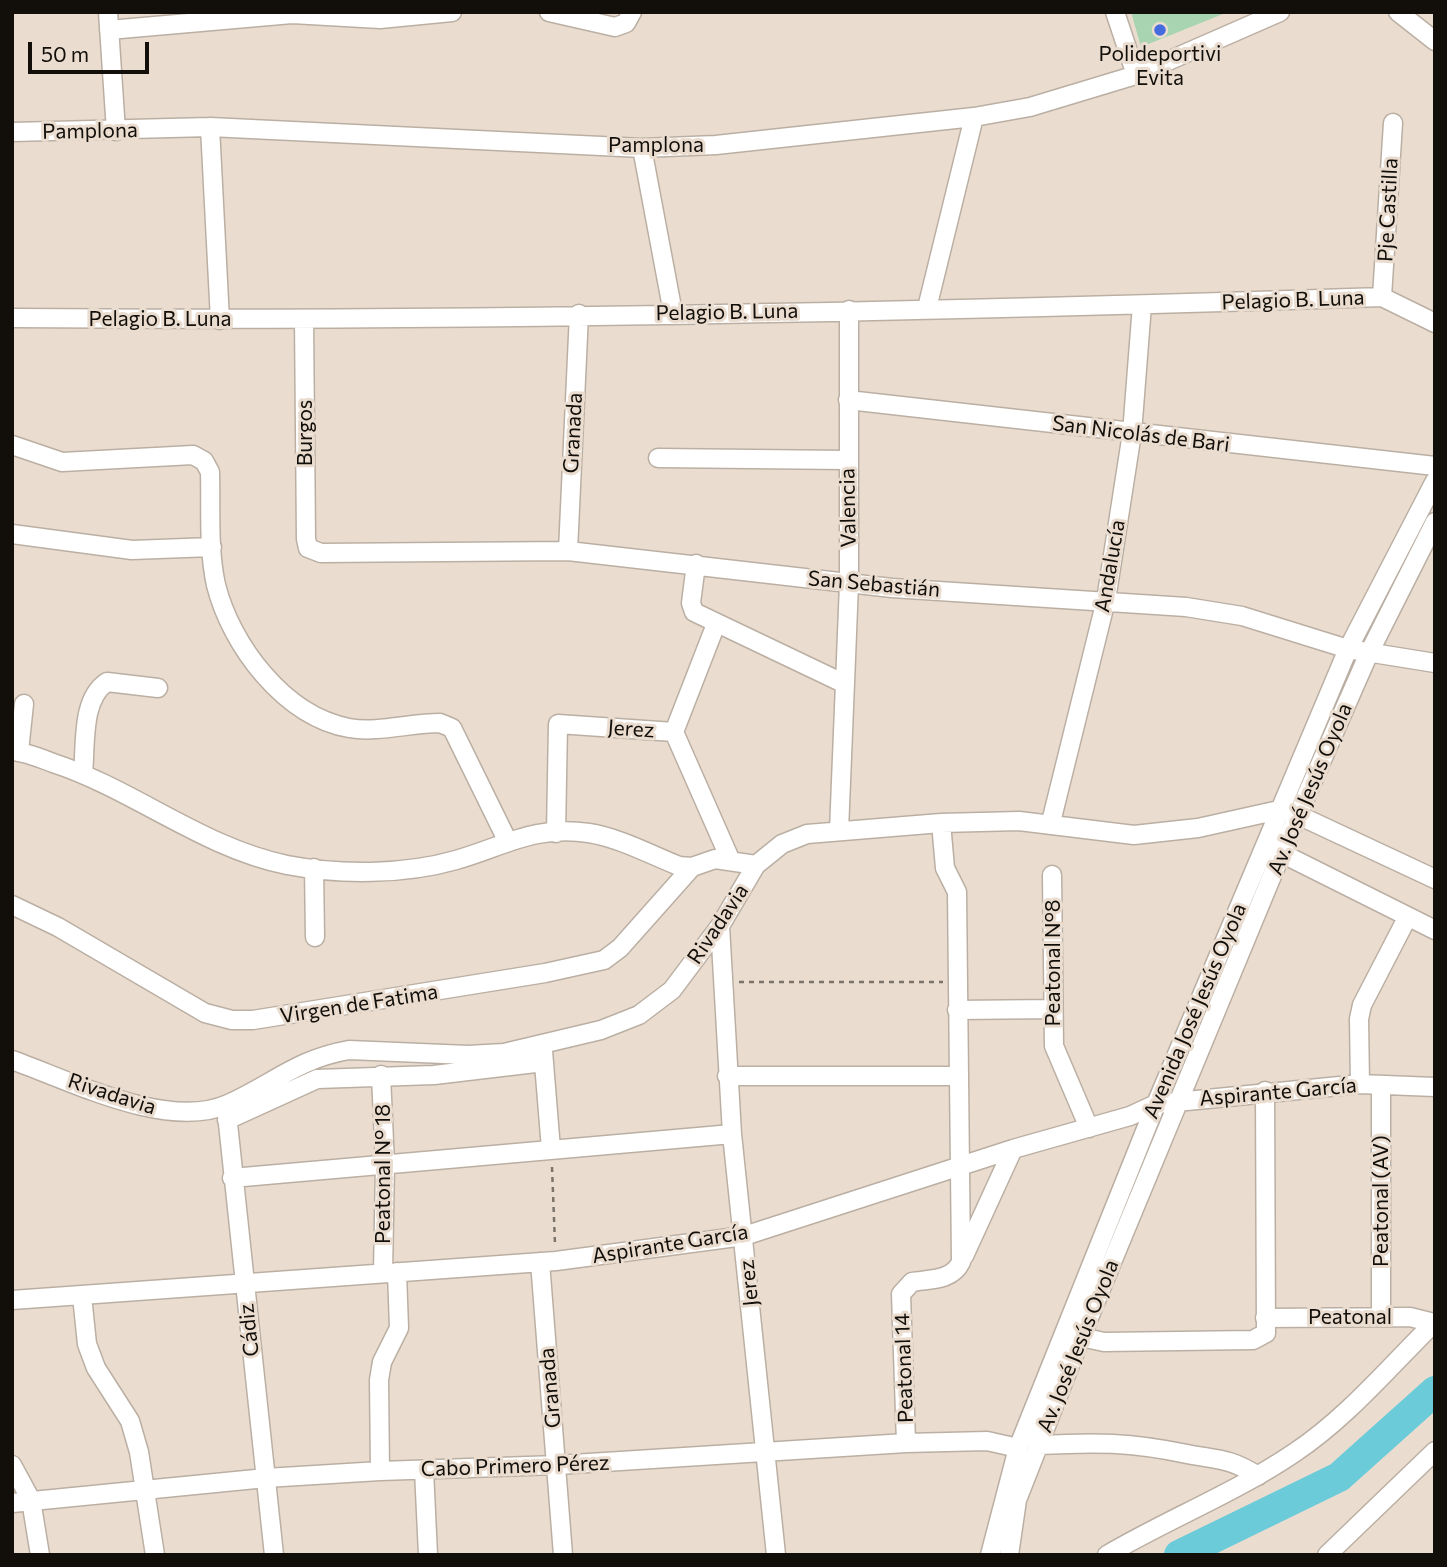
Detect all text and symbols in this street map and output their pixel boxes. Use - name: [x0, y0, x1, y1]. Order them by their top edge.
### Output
- marker: Polideportivi Evita: [1152, 22, 1168, 38]
- scale bar: [32, 28, 152, 72]
- text: 50 m: [41, 41, 89, 66]
- place label: Polideportivi Evita: [1099, 41, 1221, 91]
- street label: Pamplona: [42, 118, 138, 144]
- street label: Pamplona: [608, 132, 704, 158]
- street label: Pje Castilla: [1373, 157, 1403, 263]
- street label: Pelagio B. Luna: [1221, 285, 1365, 315]
- street label: Pelagio B. Luna: [655, 298, 799, 326]
- street label: Pelagio B. Luna: [89, 306, 231, 332]
- street label: Granada: [558, 392, 588, 474]
- street label: Burgos: [292, 400, 318, 466]
- street label: San Nicolás de Bari: [1051, 411, 1231, 457]
- street label: Valencia: [835, 468, 861, 548]
- street label: Andalucía: [1089, 518, 1131, 614]
- street label: San Sebastián: [807, 566, 941, 602]
- street label: Av. José Jesús Oyola: [1262, 699, 1358, 879]
- street label: Jerez: [607, 715, 655, 743]
- street label: Rivadavia: [682, 879, 754, 969]
- street label: Peatonal N°8: [1040, 900, 1066, 1026]
- street label: Avenida José Jesús Oyola: [1138, 900, 1252, 1122]
- street label: Virgen de Fatima: [278, 979, 440, 1029]
- street label: Rivadavia: [65, 1068, 159, 1120]
- street label: Aspirante García: [1198, 1073, 1358, 1111]
- street label: Peatonal N° 18: [370, 1104, 396, 1244]
- street label: Peatonal (AV): [1368, 1135, 1394, 1267]
- street label: Aspirante García: [590, 1219, 750, 1269]
- street label: Av. José Jesús Oyola: [1032, 1256, 1124, 1436]
- street label: Jerez: [734, 1258, 764, 1308]
- street label: Cádiz: [234, 1302, 264, 1358]
- street label: Peatonal: [1308, 1304, 1392, 1330]
- street label: Peatonal 14: [889, 1313, 919, 1423]
- street label: Granada: [534, 1347, 566, 1429]
- street label: Cabo Primero Pérez: [420, 1450, 610, 1482]

